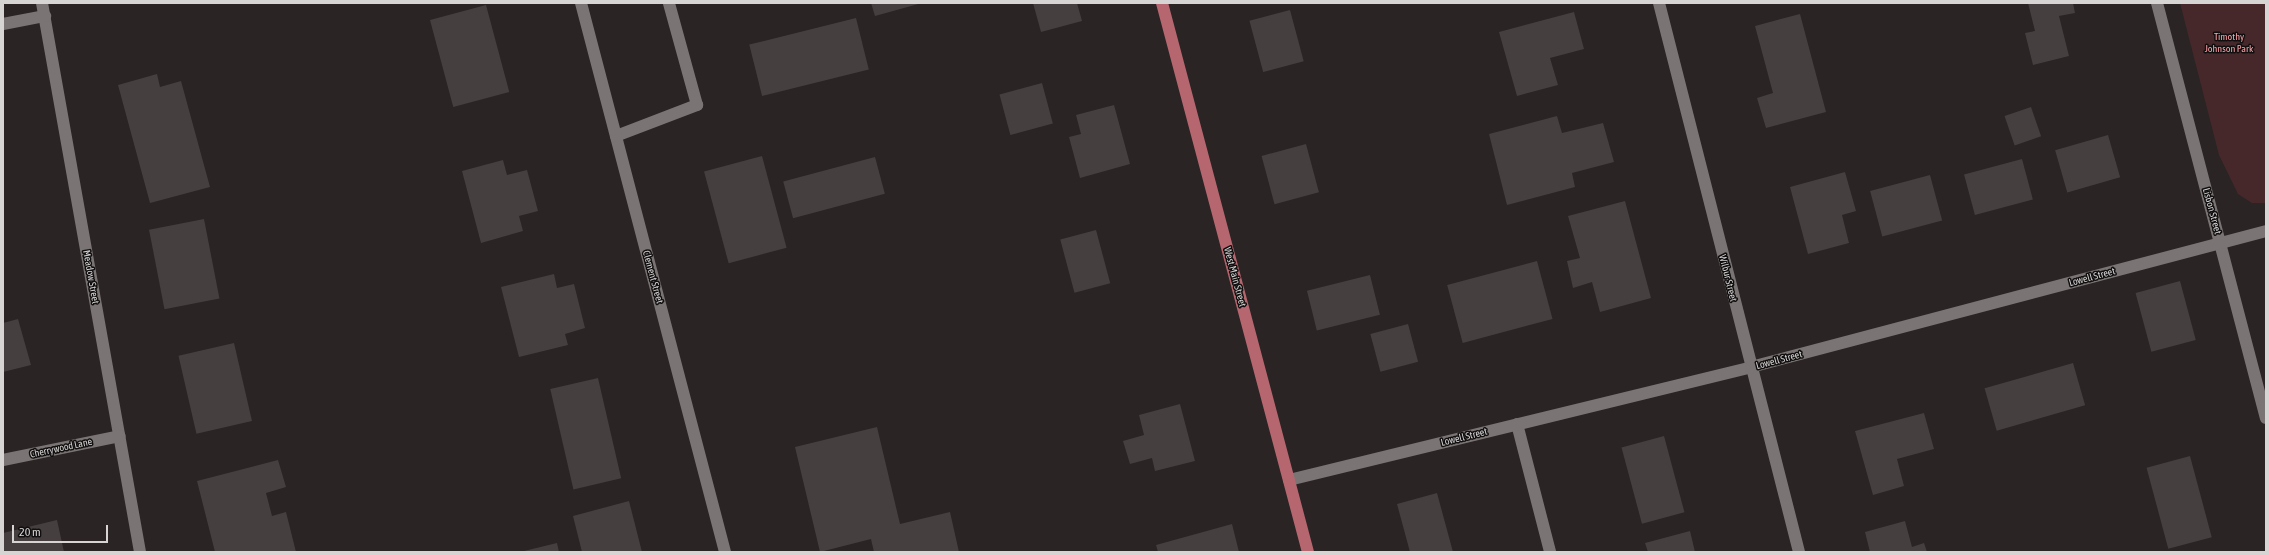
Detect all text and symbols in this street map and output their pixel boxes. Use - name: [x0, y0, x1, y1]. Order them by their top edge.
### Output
- park label: Timothy Johnson Park: [2205, 30, 2253, 54]
- street label: Lisbon Street: [2200, 187, 2224, 235]
- street label: West Main Street: [1221, 246, 1249, 308]
- street label: Meadow Street: [80, 249, 102, 305]
- street label: Clement Street: [640, 249, 666, 305]
- street label: Wilbur Street: [1716, 253, 1740, 303]
- street label: Lowell Street: [2068, 265, 2116, 289]
- street label: Lowell Street: [1755, 348, 1803, 372]
- street label: Lowell Street: [1440, 425, 1488, 449]
- street label: Cherrywood Lane: [29, 436, 93, 460]
- scale bar: [14, 517, 110, 543]
- text: 20 m: [19, 525, 41, 539]

